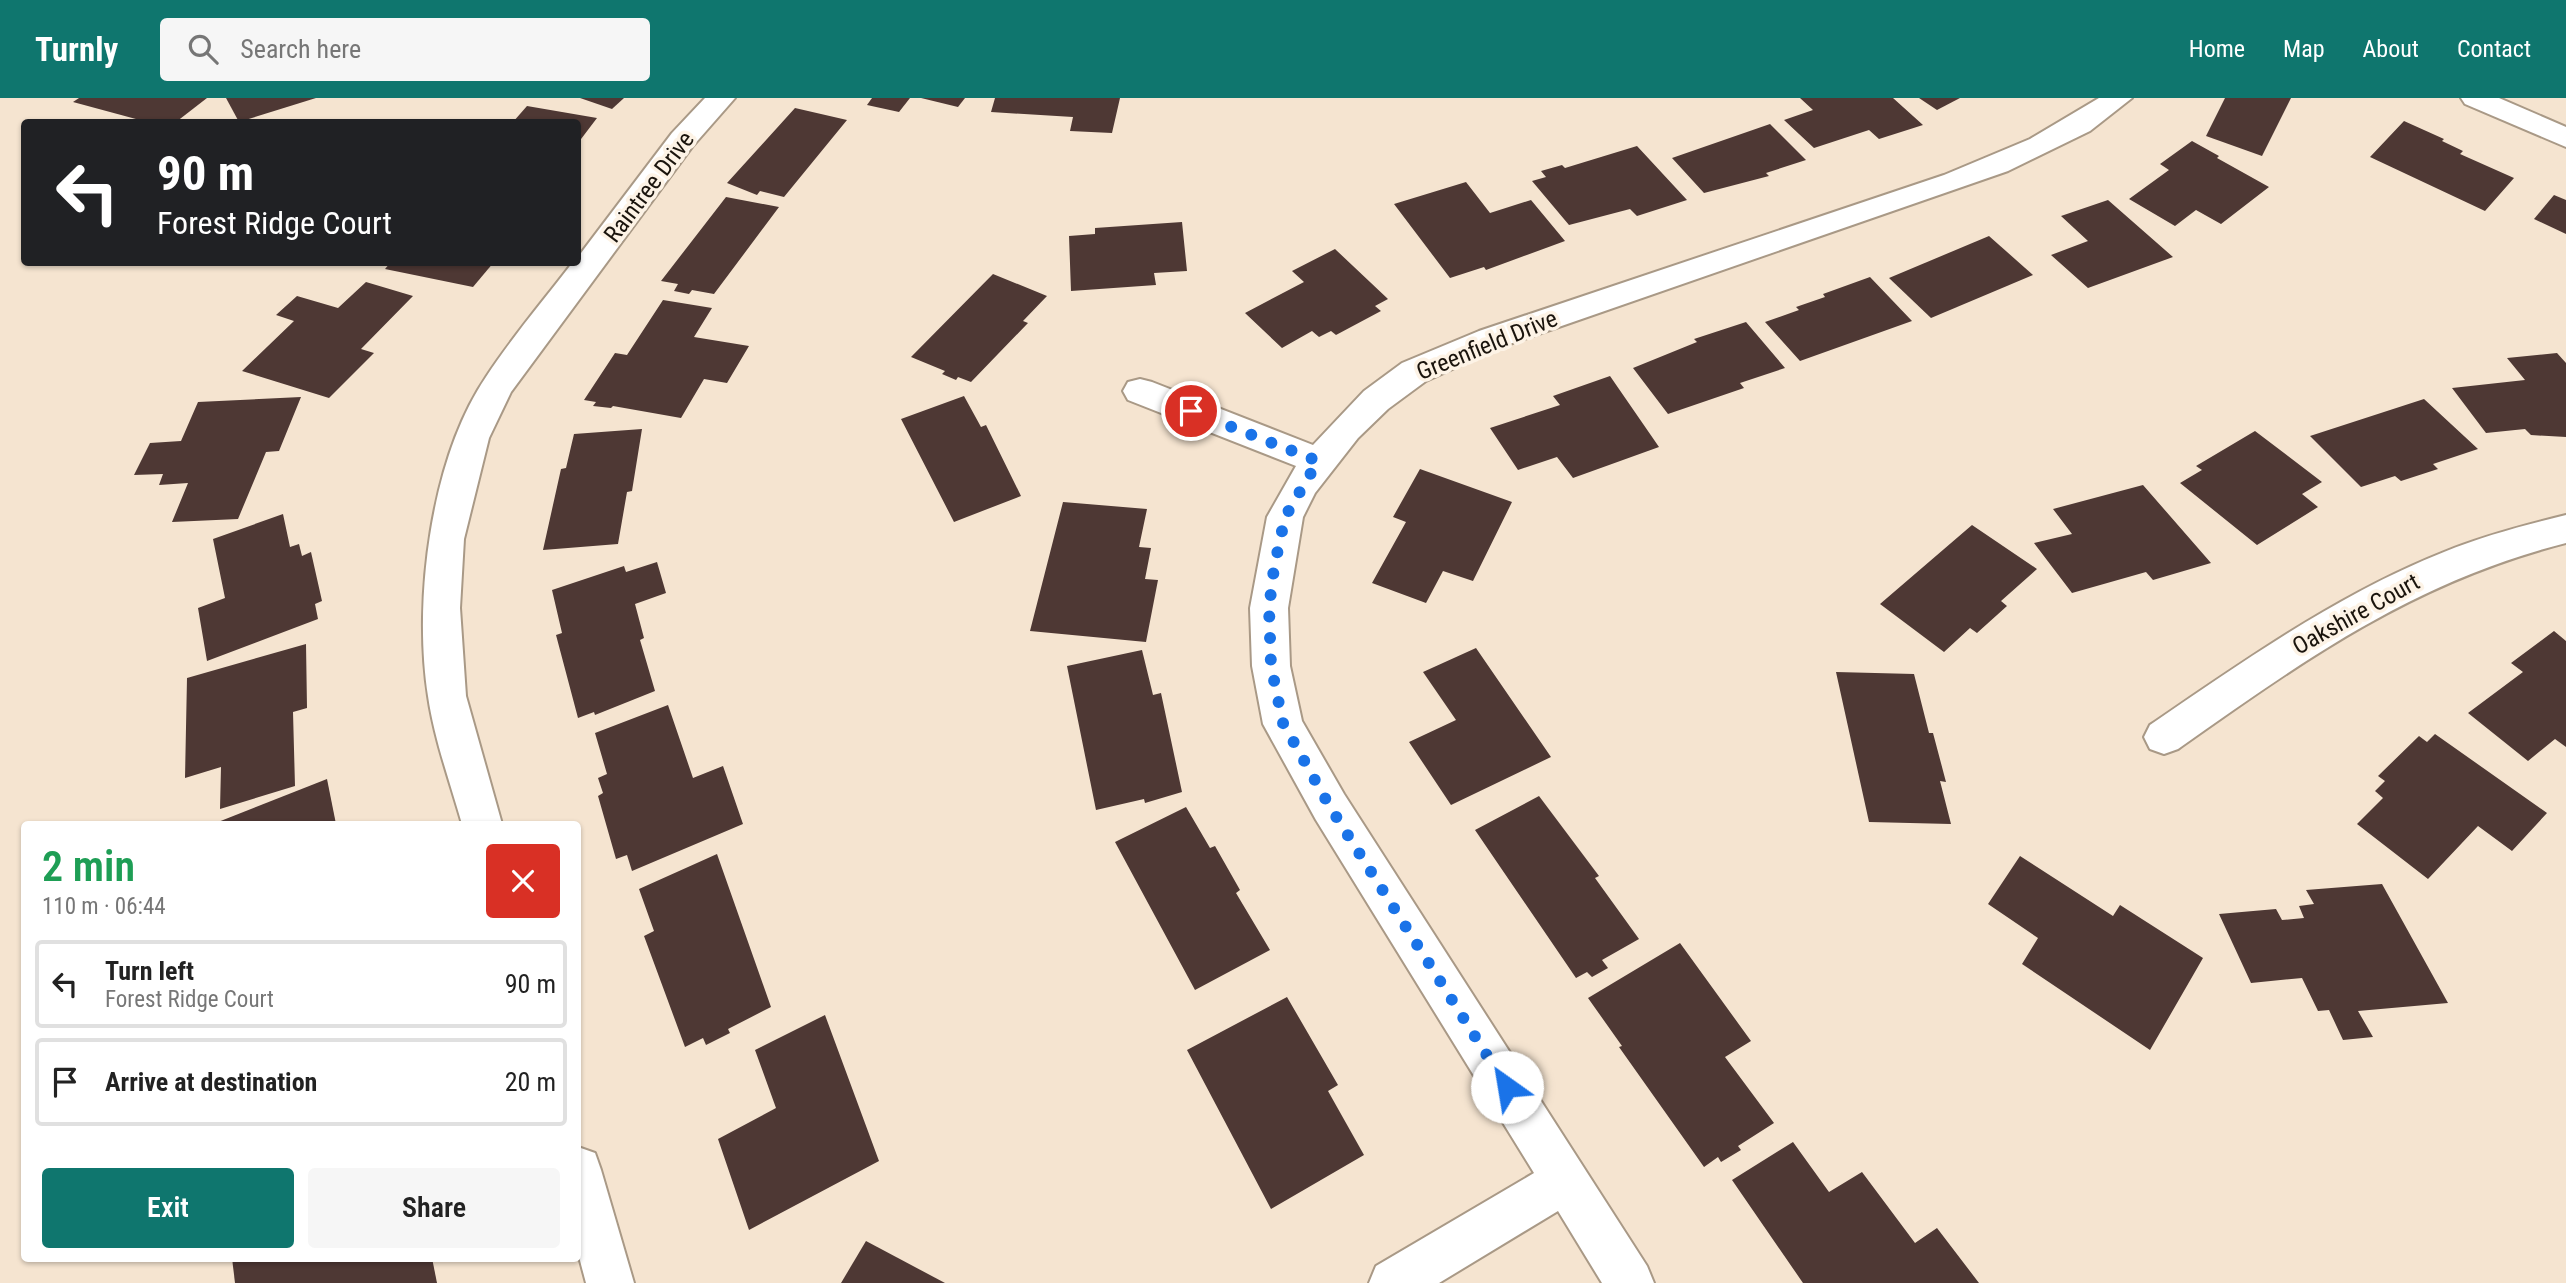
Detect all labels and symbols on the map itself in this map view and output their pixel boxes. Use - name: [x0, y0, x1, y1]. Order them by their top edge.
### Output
- street label: Raintree Drive: [598, 126, 700, 248]
- street label: Greenfield Drive: [1413, 304, 1561, 386]
- pin: [1161, 381, 1221, 441]
- street label: Oakshire Court: [2288, 568, 2424, 660]
- position arrow: [1470, 1050, 1544, 1124]

